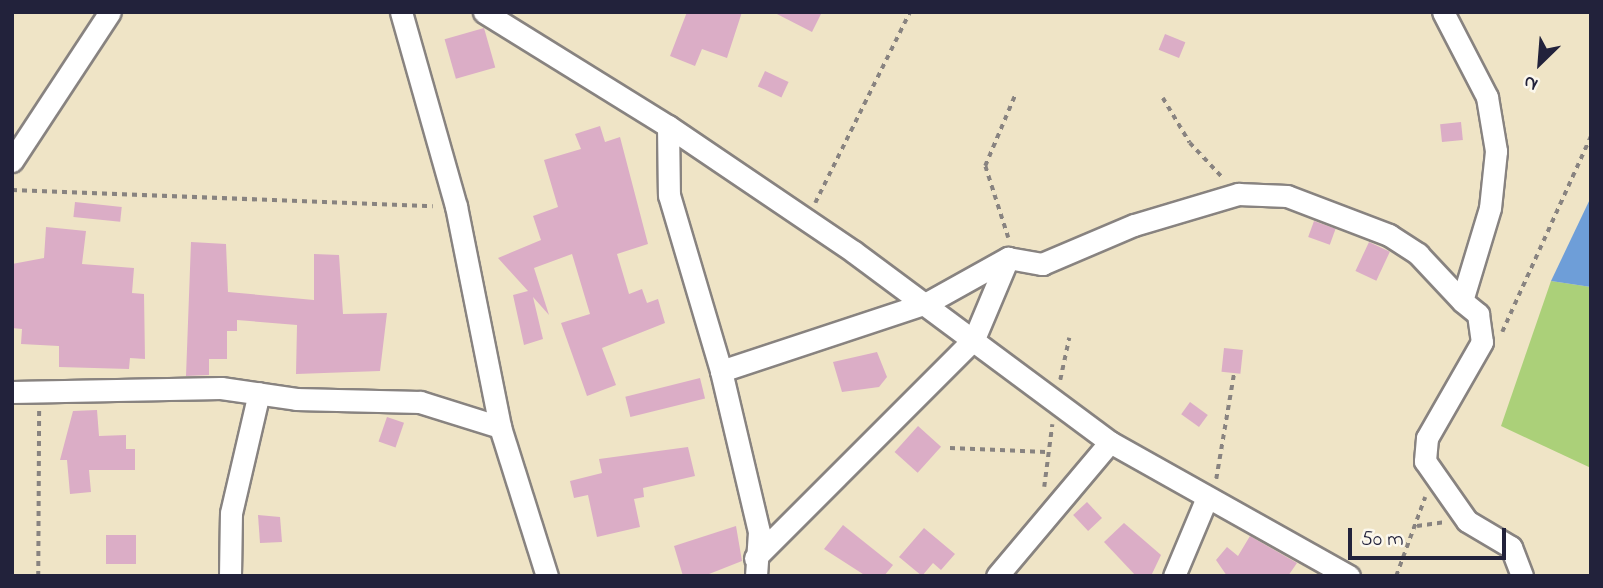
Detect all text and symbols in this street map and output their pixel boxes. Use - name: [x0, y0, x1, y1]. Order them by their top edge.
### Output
- north arrow: [1505, 28, 1575, 98]
- text: N: [1519, 68, 1542, 97]
- scale bar: [1351, 514, 1508, 558]
- text: 50 m: [1361, 525, 1404, 555]

